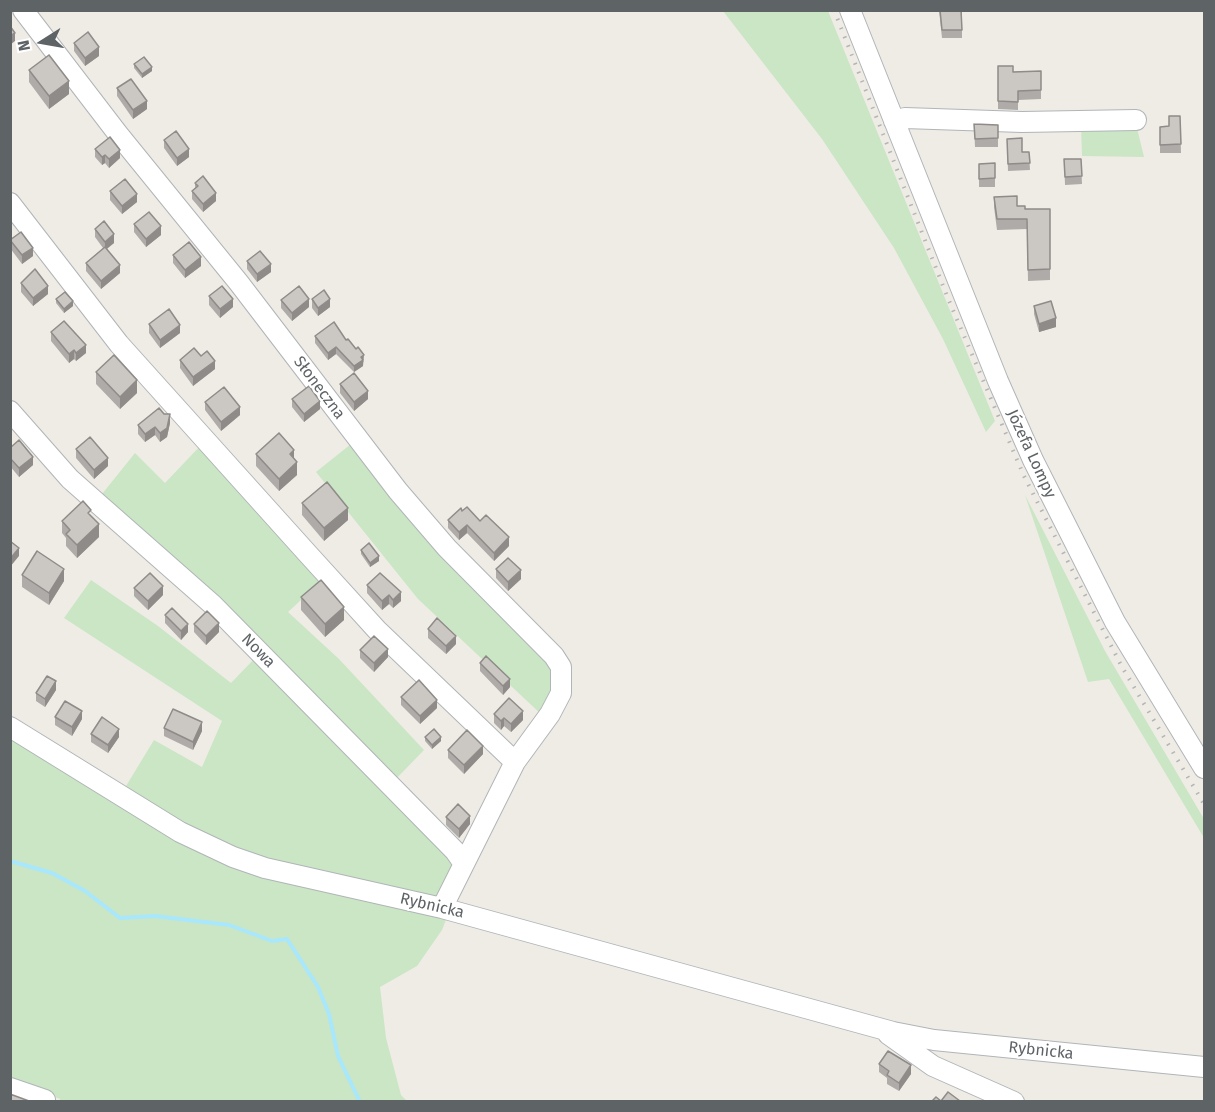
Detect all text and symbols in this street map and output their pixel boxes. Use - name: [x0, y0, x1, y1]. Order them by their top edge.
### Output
- north arrow: [12, 12, 72, 72]
- text: N: [14, 39, 34, 53]
- street label: Słoneczna: [289, 353, 349, 423]
- street label: Józefa Lompy: [1002, 407, 1060, 501]
- street label: Nowa: [237, 630, 279, 672]
- street label: Rybnicka: [398, 889, 466, 923]
- street label: Rybnicka: [1008, 1038, 1074, 1064]

